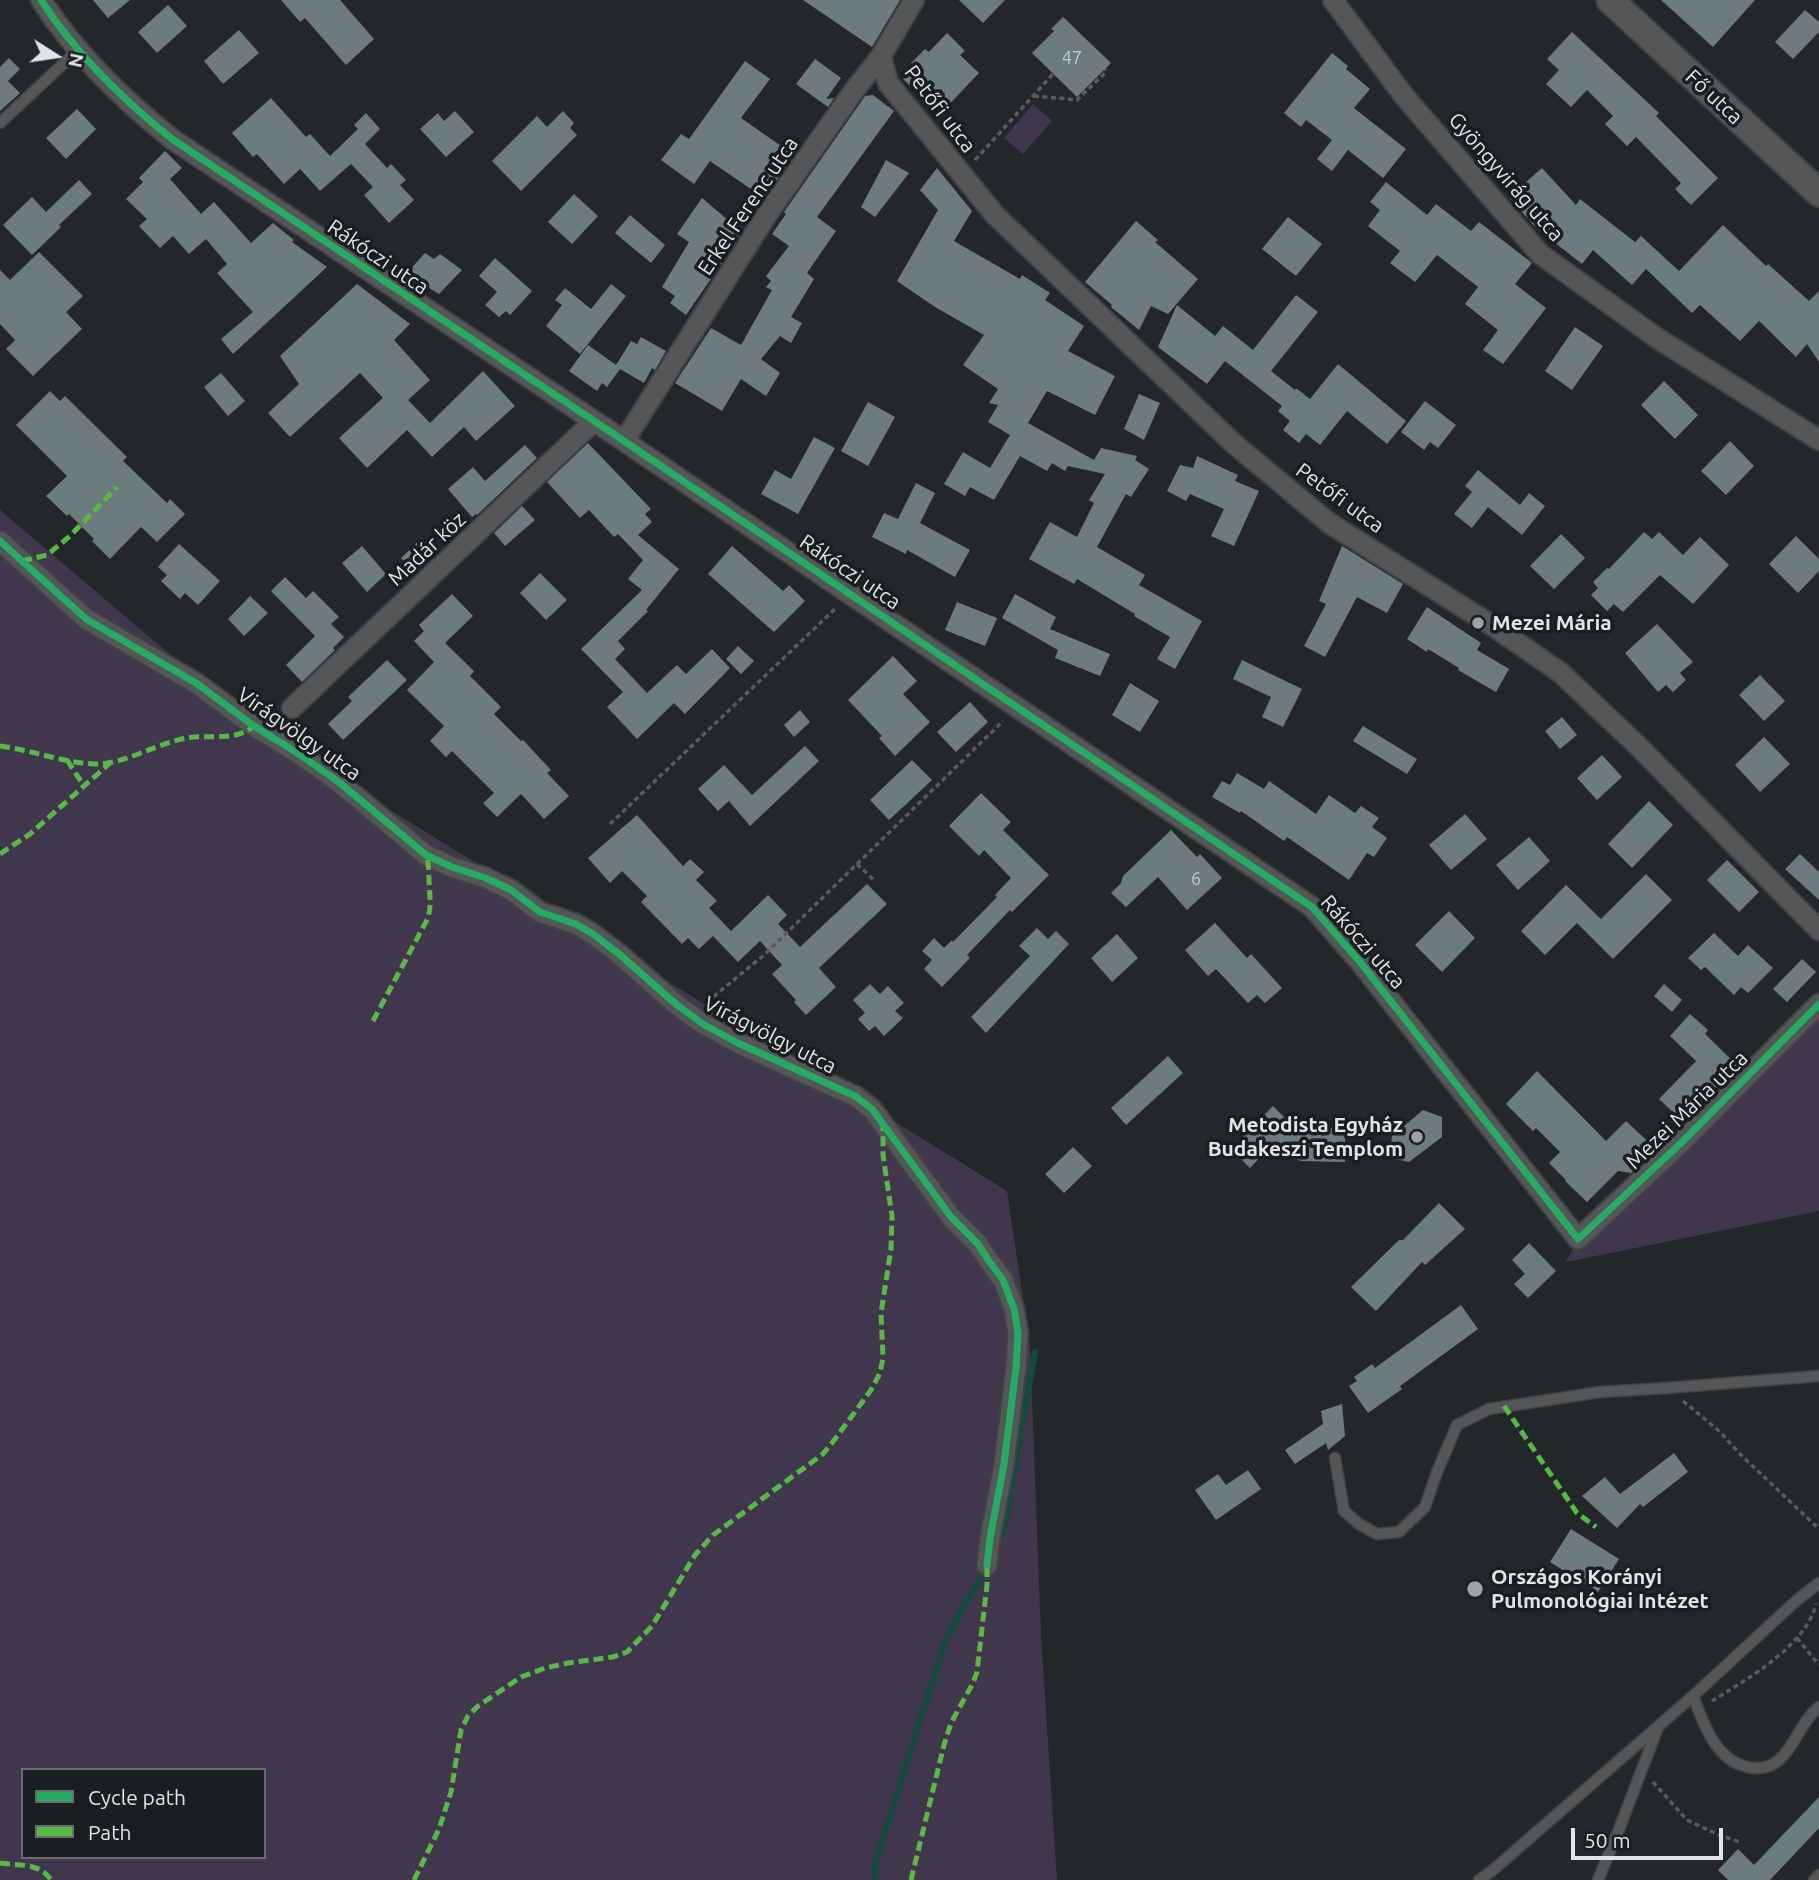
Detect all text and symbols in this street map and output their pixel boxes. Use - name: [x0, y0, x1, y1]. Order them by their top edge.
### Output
- north arrow: [21, 21, 91, 91]
- house number: 47: [1062, 47, 1082, 69]
- text: N: [64, 51, 89, 70]
- street label: Petőfi utca: [899, 60, 981, 158]
- street label: Fő utca: [1680, 64, 1748, 130]
- street label: Gyöngyvirág utca: [1443, 107, 1569, 247]
- street label: Erkel Ferenc utca: [692, 132, 804, 280]
- street label: Rákóczi utca: [323, 214, 433, 300]
- street label: Petőfi utca: [1291, 458, 1389, 538]
- street label: Madár köz: [383, 507, 471, 591]
- street label: Rákóczi utca: [795, 529, 905, 615]
- place label: Mezei Mária: [1492, 610, 1612, 636]
- marker: Mezei Mária: [1470, 615, 1486, 631]
- street label: Virágvölgy utca: [232, 682, 366, 786]
- house number: 6: [1191, 868, 1201, 890]
- street label: Rákóczi utca: [1315, 890, 1411, 994]
- street label: Virágvölgy utca: [699, 991, 841, 1079]
- street label: Mezei Mária utca: [1621, 1046, 1753, 1174]
- place label: Metodista Egyház Budakeszi Templom: [1208, 1112, 1403, 1162]
- marker: Metodista Egyház Budakeszi Templom: [1409, 1129, 1425, 1145]
- place label: Országos Korányi Pulmonológiai Intézet: [1491, 1564, 1709, 1614]
- marker: Országos Korányi Pulmonológiai Intézet: [1465, 1579, 1485, 1599]
- legend: [21, 1768, 266, 1859]
- text: Cycle path: [88, 1785, 186, 1809]
- scale bar: [1574, 1814, 1726, 1858]
- text: Path: [88, 1820, 131, 1844]
- text: 50 m: [1584, 1828, 1631, 1852]

